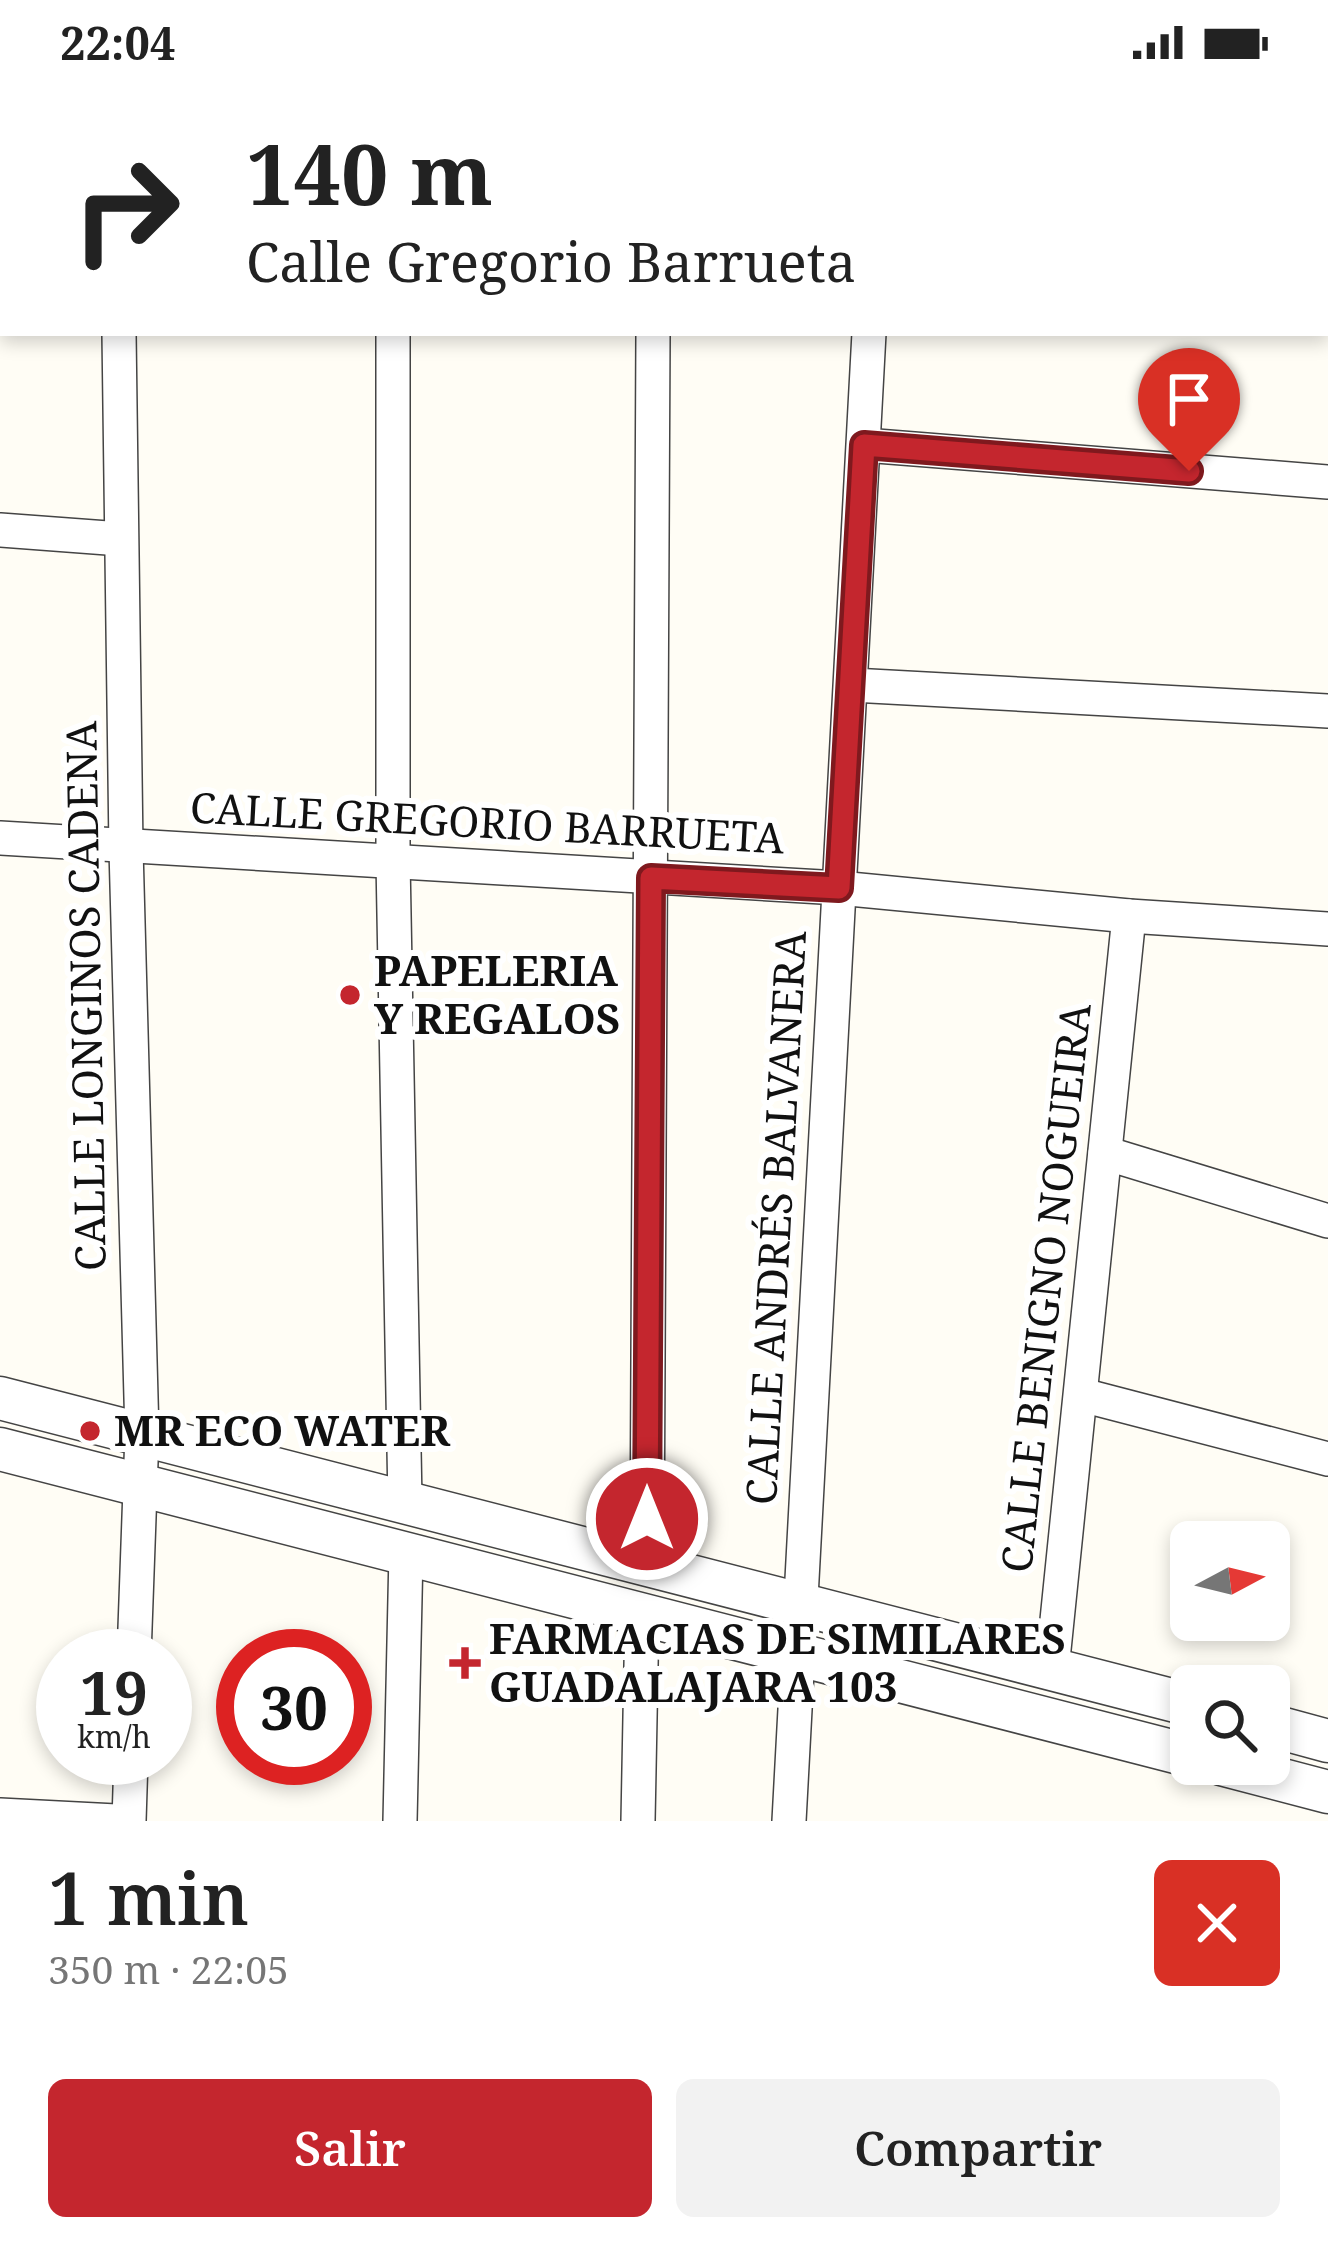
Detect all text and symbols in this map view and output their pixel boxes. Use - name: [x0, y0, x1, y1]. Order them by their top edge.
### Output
- text: 22:04: [60, 12, 175, 73]
- text: 140 m: [246, 115, 493, 230]
- icon: right: [48, 132, 204, 288]
- text: Calle Gregorio Barrueta: [246, 224, 856, 298]
- pin: [1138, 348, 1240, 471]
- icon: arrive: [1156, 366, 1222, 432]
- street label: CALLE LONGINOS CADENA: [51, 720, 118, 1272]
- street label: CALLE GREGORIO BARRUETA: [189, 777, 786, 866]
- street label: CALLE ANDRÉS BALVANERA: [731, 929, 818, 1506]
- place label: PAPELERIA Y REGALOS: [374, 941, 620, 1046]
- marker: PAPELERIA Y REGALOS: [337, 982, 363, 1008]
- street label: CALLE BENIGNO NOGUEIRA: [986, 1000, 1103, 1575]
- place label: MR ECO WATER: [114, 1401, 451, 1458]
- marker: MR ECO WATER: [77, 1418, 103, 1444]
- position arrow: [584, 1456, 710, 1582]
- north arrow: [1170, 1521, 1290, 1641]
- map controls: [1170, 1521, 1290, 1785]
- place label: FARMACIAS DE SIMILARES GUADALAJARA 103: [489, 1609, 1066, 1714]
- speed limit sign: 30: [216, 1629, 372, 1785]
- marker: FARMACIAS DE SIMILARES GUADALAJARA 103: [452, 1650, 478, 1676]
- text: 19: [80, 1651, 148, 1733]
- button: search: [1170, 1665, 1290, 1785]
- text: km/h: [77, 1716, 151, 1757]
- text: 1 min: [48, 1848, 249, 1946]
- button: close: [1154, 1860, 1280, 1986]
- text: 350 m · 22:05: [48, 1942, 289, 1995]
- button: Salir: [48, 2079, 652, 2217]
- button: Compartir: [676, 2079, 1280, 2217]

